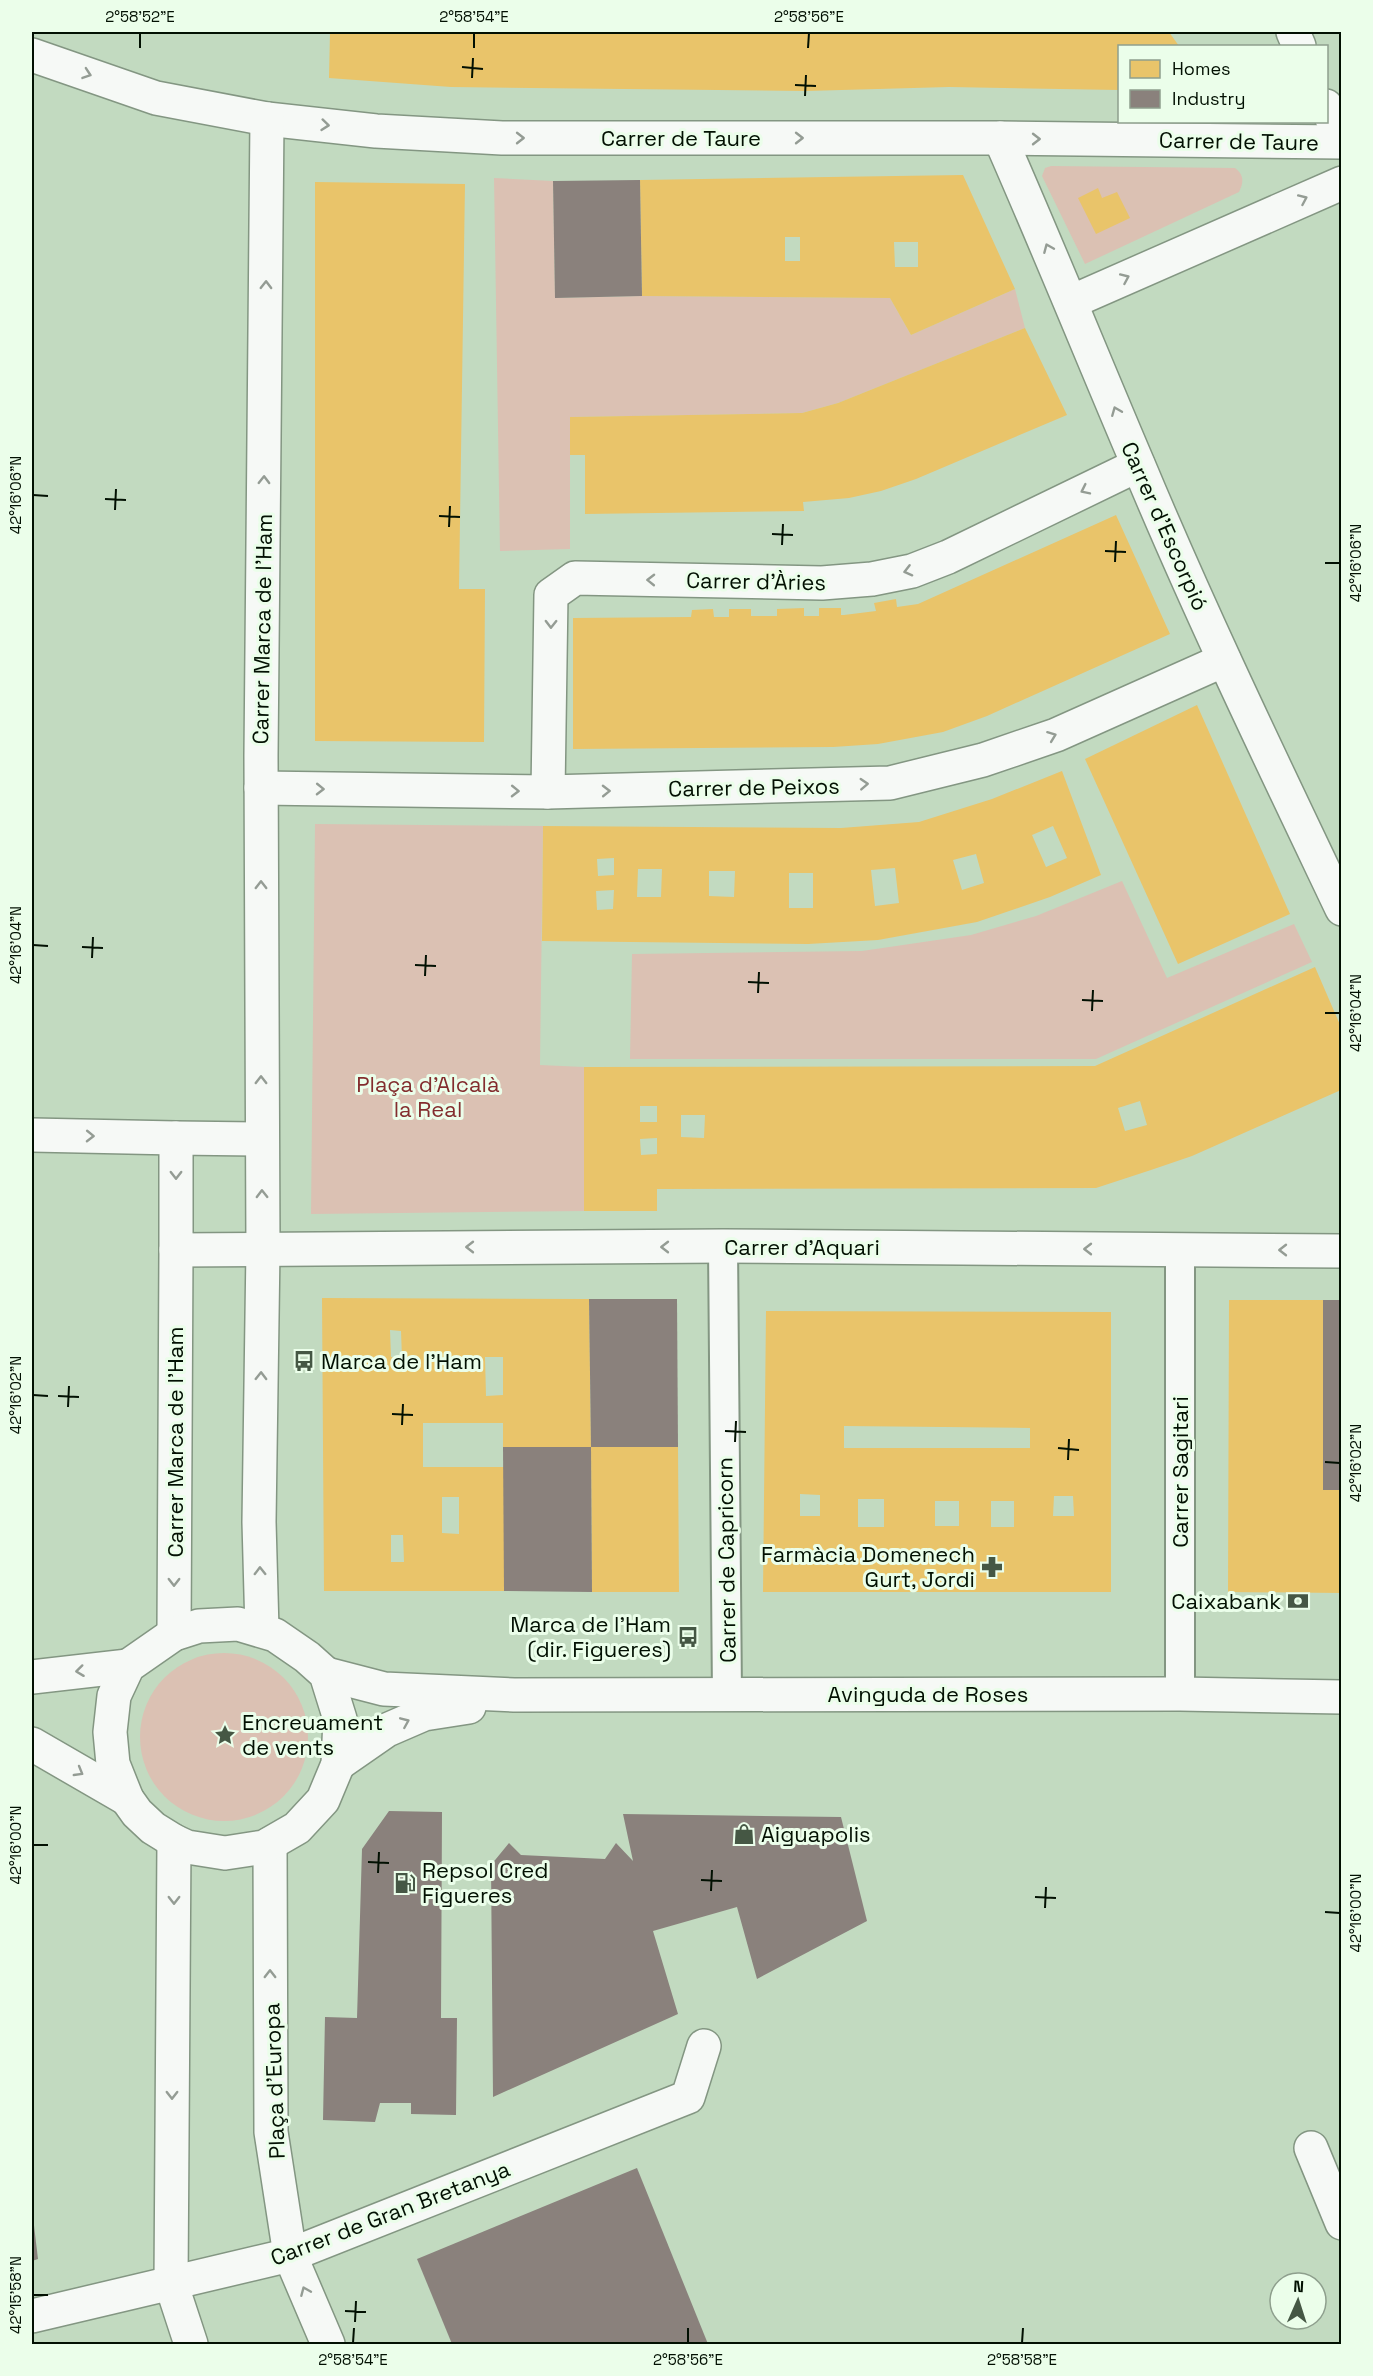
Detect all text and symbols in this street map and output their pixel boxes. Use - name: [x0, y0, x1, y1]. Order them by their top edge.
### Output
- text: 2°58'52"E: [105, 7, 175, 26]
- text: 2°58'54"E: [439, 7, 509, 26]
- text: 2°58'56"E: [774, 7, 844, 26]
- legend: [1118, 45, 1328, 123]
- text: Homes: [1172, 57, 1231, 80]
- one-way arrow: [81, 67, 92, 80]
- text: Industry: [1172, 87, 1245, 110]
- one-way arrow: [320, 118, 330, 131]
- street label: Carrer de Taure: [601, 124, 761, 152]
- street label: Carrer de Taure: [1159, 126, 1319, 156]
- one-way arrow: [515, 132, 524, 144]
- one-way arrow: [794, 132, 803, 144]
- one-way arrow: [1031, 133, 1040, 145]
- one-way arrow: [1297, 195, 1308, 207]
- one-way arrow: [1043, 243, 1055, 254]
- one-way arrow: [1118, 273, 1129, 285]
- one-way arrow: [260, 281, 272, 290]
- one-way arrow: [1111, 406, 1123, 417]
- street label: Carrer d'Escorpió: [1115, 437, 1215, 615]
- text: 42°16'06"N: [6, 456, 25, 534]
- one-way arrow: [258, 476, 270, 485]
- one-way arrow: [1081, 483, 1092, 495]
- street label: Carrer Marca de l'Ham: [246, 513, 278, 745]
- text: 42°16'06"N: [1346, 524, 1365, 602]
- one-way arrow: [903, 564, 913, 577]
- street label: Carrer d'Àries: [686, 566, 826, 596]
- one-way arrow: [647, 573, 656, 586]
- one-way arrow: [544, 619, 557, 628]
- one-way arrow: [1046, 731, 1057, 743]
- street label: Carrer de Peixos: [668, 772, 840, 802]
- one-way arrow: [860, 778, 869, 791]
- one-way arrow: [315, 783, 324, 795]
- one-way arrow: [602, 784, 611, 797]
- one-way arrow: [510, 785, 519, 798]
- one-way arrow: [255, 881, 267, 890]
- text: 42°16'04"N: [6, 906, 25, 984]
- text: 42°16'04"N: [1346, 974, 1365, 1052]
- park label: Plaça d'Alcalà la Real: [356, 1070, 500, 1123]
- one-way arrow: [255, 1076, 267, 1085]
- one-way arrow: [85, 1130, 94, 1142]
- one-way arrow: [170, 1170, 182, 1179]
- one-way arrow: [256, 1189, 269, 1198]
- street label: Carrer d'Aquari: [724, 1233, 880, 1261]
- one-way arrow: [465, 1241, 474, 1253]
- one-way arrow: [660, 1241, 669, 1253]
- one-way arrow: [1084, 1243, 1093, 1255]
- one-way arrow: [1279, 1244, 1288, 1256]
- street label: Carrer Marca de l'Ham: [161, 1327, 189, 1557]
- place label: Marca de l'Ham: [321, 1347, 482, 1375]
- bus stop icon: Marca de l'Ham: [292, 1349, 316, 1373]
- text: 42°16'02"N: [6, 1356, 25, 1434]
- one-way arrow: [255, 1372, 267, 1381]
- street label: Carrer Sagitari: [1166, 1396, 1194, 1548]
- text: 42°16'02"N: [1346, 1424, 1365, 1502]
- street label: Carrer de Capricorn: [710, 1457, 742, 1663]
- place label: Farmàcia Domenech Gurt, Jordi: [761, 1540, 975, 1593]
- pharmacy icon: Farmàcia Domenech Gurt, Jordi: [980, 1555, 1004, 1579]
- one-way arrow: [254, 1567, 267, 1576]
- one-way arrow: [168, 1577, 180, 1586]
- place label: Caixabank: [1171, 1587, 1281, 1615]
- bank icon: Caixabank: [1286, 1589, 1310, 1613]
- place label: Marca de l'Ham (dir. Figueres): [510, 1610, 671, 1663]
- bus stop icon: Marca de l'Ham (dir. Figueres): [676, 1625, 700, 1649]
- one-way arrow: [75, 1665, 84, 1677]
- street label: Avinguda de Roses: [828, 1680, 1028, 1708]
- place label: Encreuament de vents: [242, 1708, 383, 1761]
- one-way arrow: [399, 1718, 410, 1730]
- place icon: Encreuament de vents: [213, 1723, 237, 1747]
- one-way arrow: [73, 1764, 83, 1776]
- text: 42°16'00"N: [6, 1806, 25, 1884]
- place label: Aiguapolis: [761, 1820, 871, 1848]
- shop icon: Aiguapolis: [732, 1822, 756, 1846]
- place label: Repsol Cred Figueres: [422, 1856, 549, 1909]
- fuel station icon: Repsol Cred Figueres: [393, 1871, 417, 1895]
- text: 42°16'00"N: [1346, 1874, 1365, 1952]
- one-way arrow: [168, 1895, 180, 1904]
- one-way arrow: [264, 1970, 276, 1979]
- street label: Plaça d'Europa: [257, 2002, 291, 2160]
- one-way arrow: [166, 2090, 178, 2099]
- street label: Carrer de Gran Bretanya: [266, 2154, 514, 2272]
- text: 42°15'58"N: [6, 2256, 25, 2334]
- north arrow: [1268, 2271, 1328, 2331]
- text: N: [1293, 2276, 1305, 2297]
- one-way arrow: [300, 2286, 312, 2297]
- text: 2°58'54"E: [318, 2350, 388, 2369]
- text: 2°58'56"E: [653, 2350, 723, 2369]
- text: 2°58'58"E: [987, 2350, 1057, 2369]

